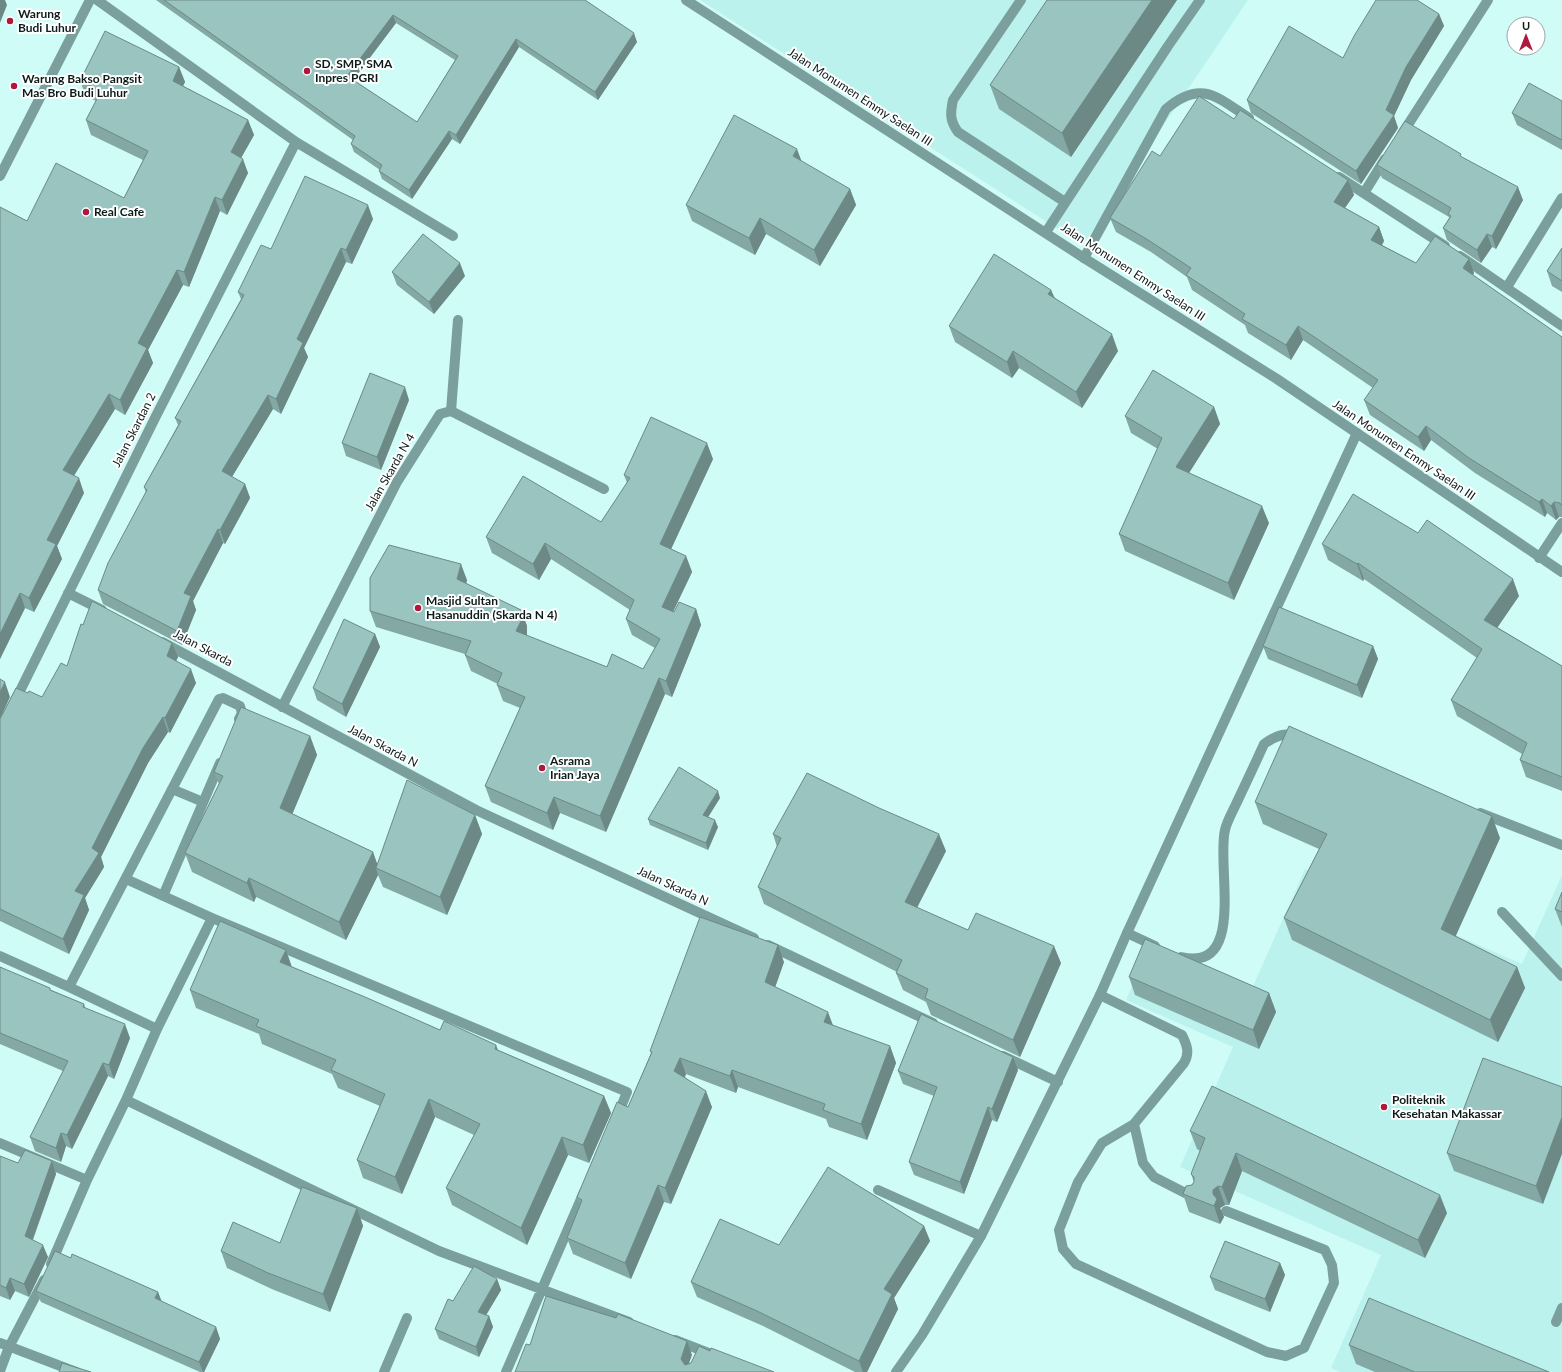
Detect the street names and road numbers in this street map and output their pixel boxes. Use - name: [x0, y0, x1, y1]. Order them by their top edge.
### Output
- street label: Jalan Monumen Emmy Saelan III: [785, 44, 935, 149]
- street label: Jalan Monumen Emmy Saelan III: [1058, 219, 1208, 324]
- street label: Jalan Skardan 2: [108, 390, 159, 469]
- street label: Jalan Monumen Emmy Saelan III: [1330, 396, 1479, 503]
- street label: Jalan Skarda N 4: [361, 430, 418, 513]
- street label: Jalan Skarda: [171, 626, 235, 669]
- street label: Jalan Skarda N: [346, 721, 421, 770]
- street label: Jalan Skarda N: [635, 863, 711, 909]

